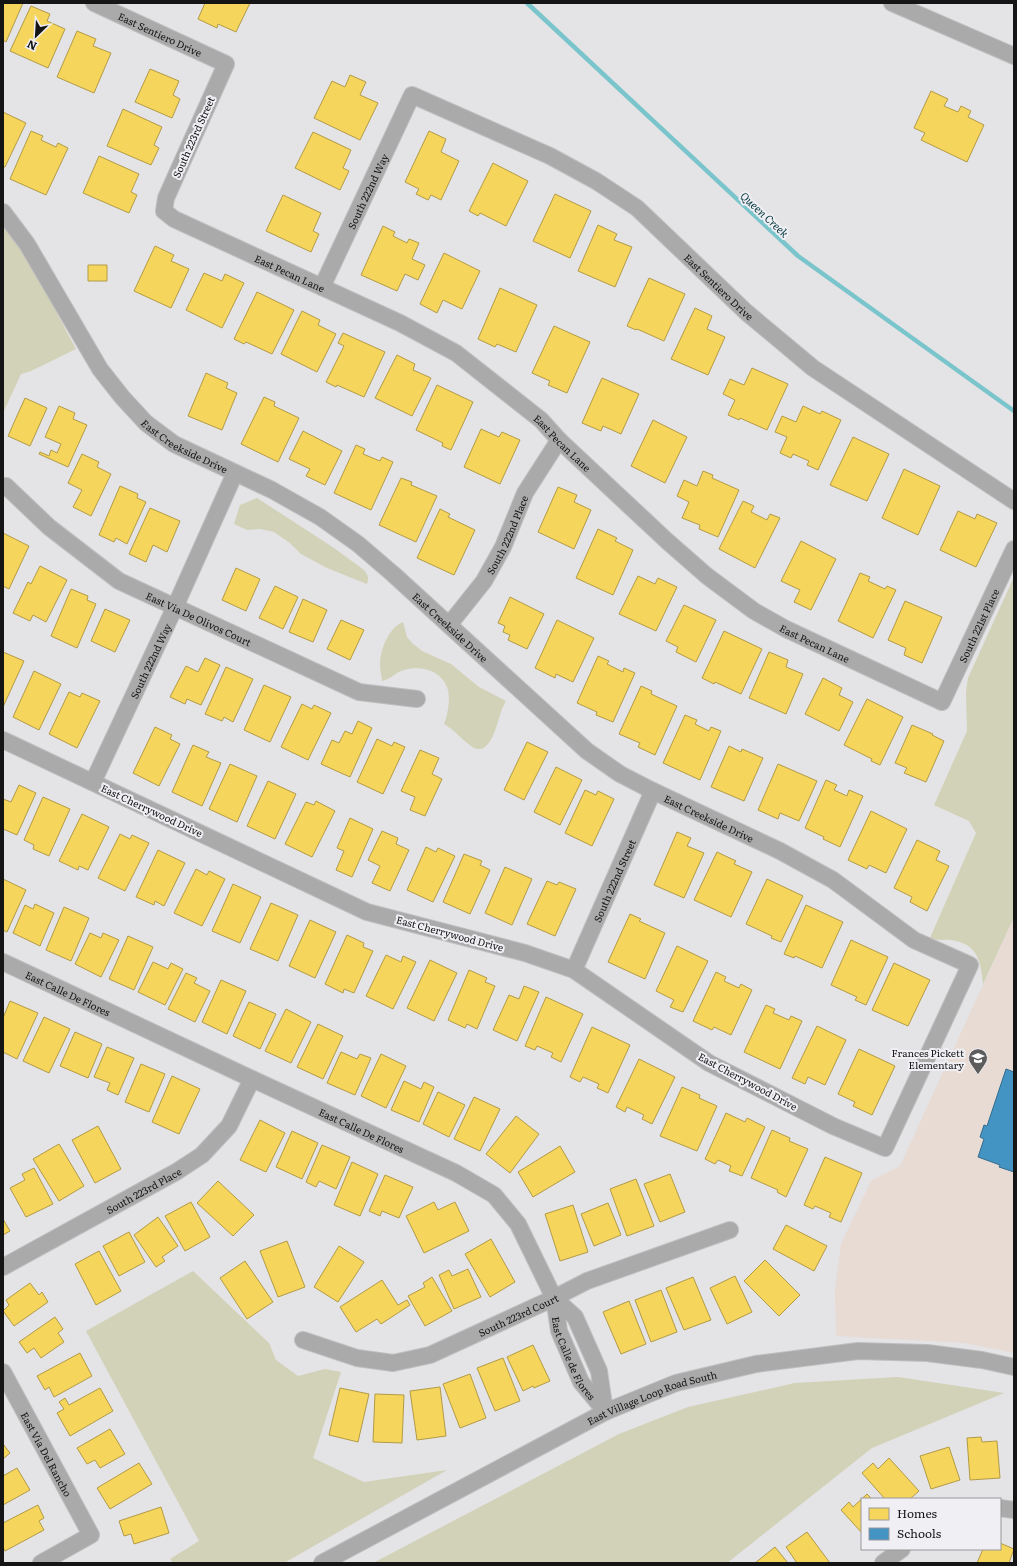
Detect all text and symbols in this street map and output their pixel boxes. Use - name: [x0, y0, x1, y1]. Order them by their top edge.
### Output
- street label: East Sentiero Drive: [116, 8, 205, 59]
- north arrow: [16, 16, 56, 56]
- text: N: [24, 37, 39, 55]
- street label: South 223rd Street: [168, 94, 218, 180]
- street label: South 222nd Way: [343, 151, 391, 231]
- water label: Queen Creek: [737, 187, 793, 241]
- street label: East Pecan Lane: [253, 250, 328, 295]
- street label: East Sentiero Drive: [681, 250, 757, 323]
- street label: East Pecan Lane: [531, 410, 595, 474]
- street label: East Creekside Drive: [138, 415, 231, 476]
- street label: South 222nd Place: [482, 493, 531, 577]
- street label: South 221st Place: [954, 586, 1002, 665]
- street label: East Via De Olivos Court: [144, 587, 254, 649]
- street label: East Creekside Drive: [410, 588, 492, 665]
- street label: South 222nd Way: [126, 620, 174, 701]
- street label: East Pecan Lane: [777, 620, 852, 665]
- street label: East Cherrywood Drive: [99, 780, 205, 840]
- street label: East Creekside Drive: [662, 790, 757, 845]
- street label: South 222nd Street: [589, 837, 638, 924]
- street label: East Cherrywood Drive: [395, 911, 505, 955]
- street label: East Calle De Flores: [23, 966, 114, 1019]
- place label: Frances Pickett Elementary: [892, 1045, 964, 1072]
- school or university icon: Frances Pickett Elementary: [967, 1047, 989, 1075]
- street label: East Cherrywood Drive: [696, 1048, 800, 1114]
- street label: East Calle De Flores: [317, 1103, 407, 1156]
- street label: South 223rd Place: [103, 1163, 184, 1217]
- street label: South 223rd Court: [475, 1290, 561, 1339]
- street label: East Calle de Flores: [549, 1315, 600, 1403]
- street label: East Village Loop Road South: [584, 1366, 719, 1428]
- street label: East Via Del Rancho: [18, 1409, 76, 1499]
- legend: [861, 1498, 1001, 1550]
- text: Homes: [897, 1504, 937, 1522]
- text: Schools: [897, 1524, 942, 1542]

